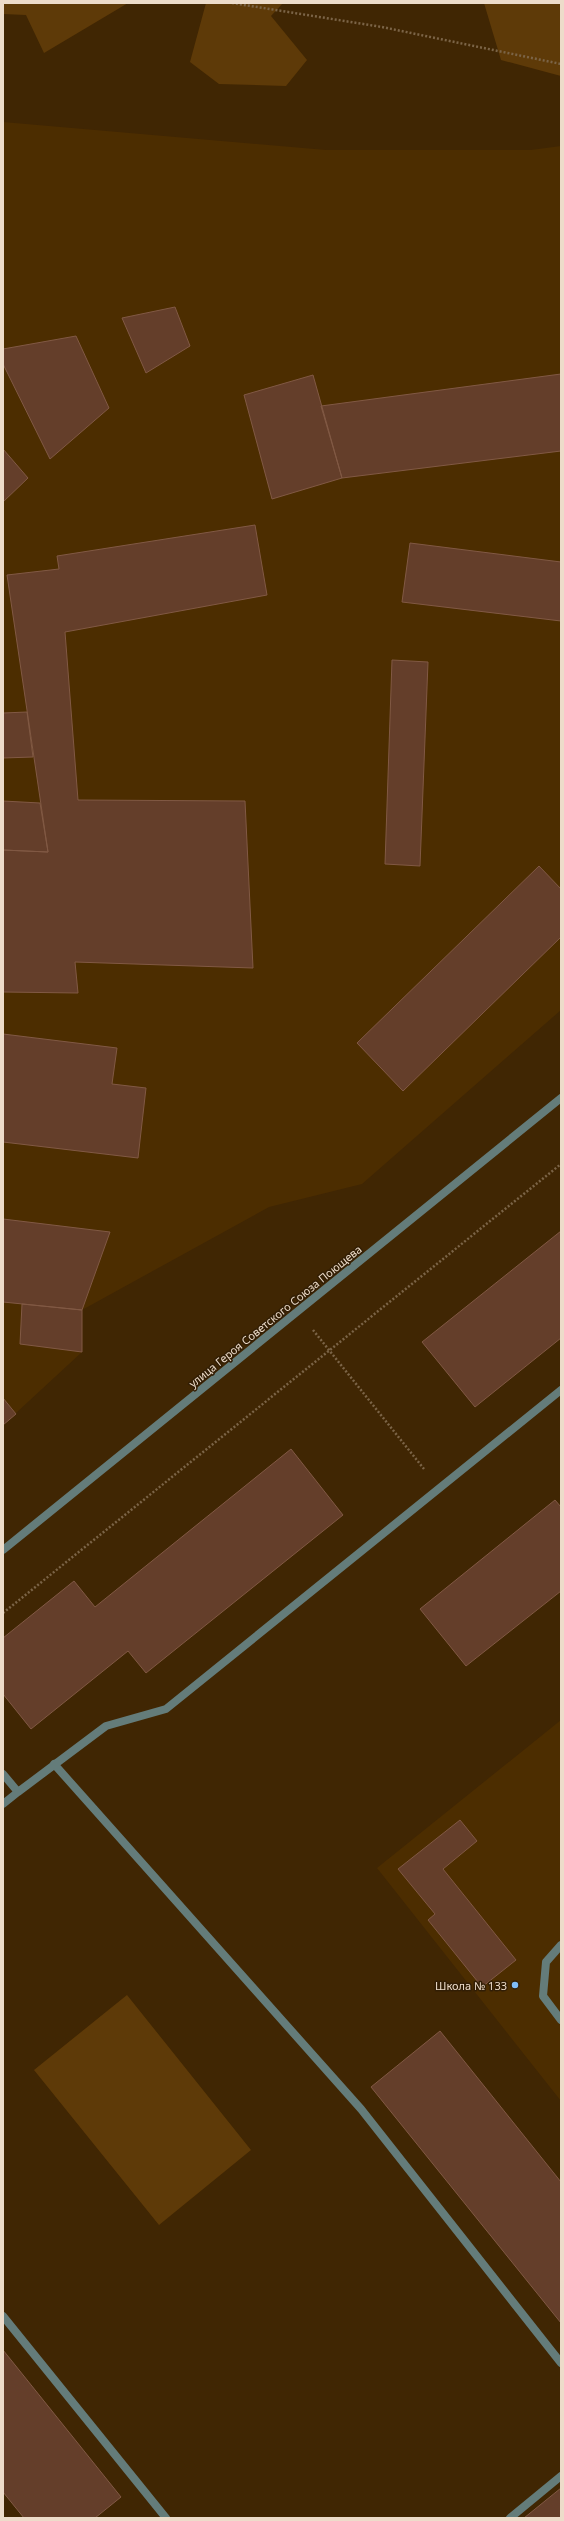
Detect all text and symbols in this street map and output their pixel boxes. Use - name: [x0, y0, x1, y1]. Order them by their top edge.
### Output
- street label: улица Героя Советского Союза Поющева: [185, 1241, 365, 1391]
- place label: Школа № 133: [435, 1978, 507, 1993]
- marker: Школа № 133: [510, 1980, 520, 1990]

